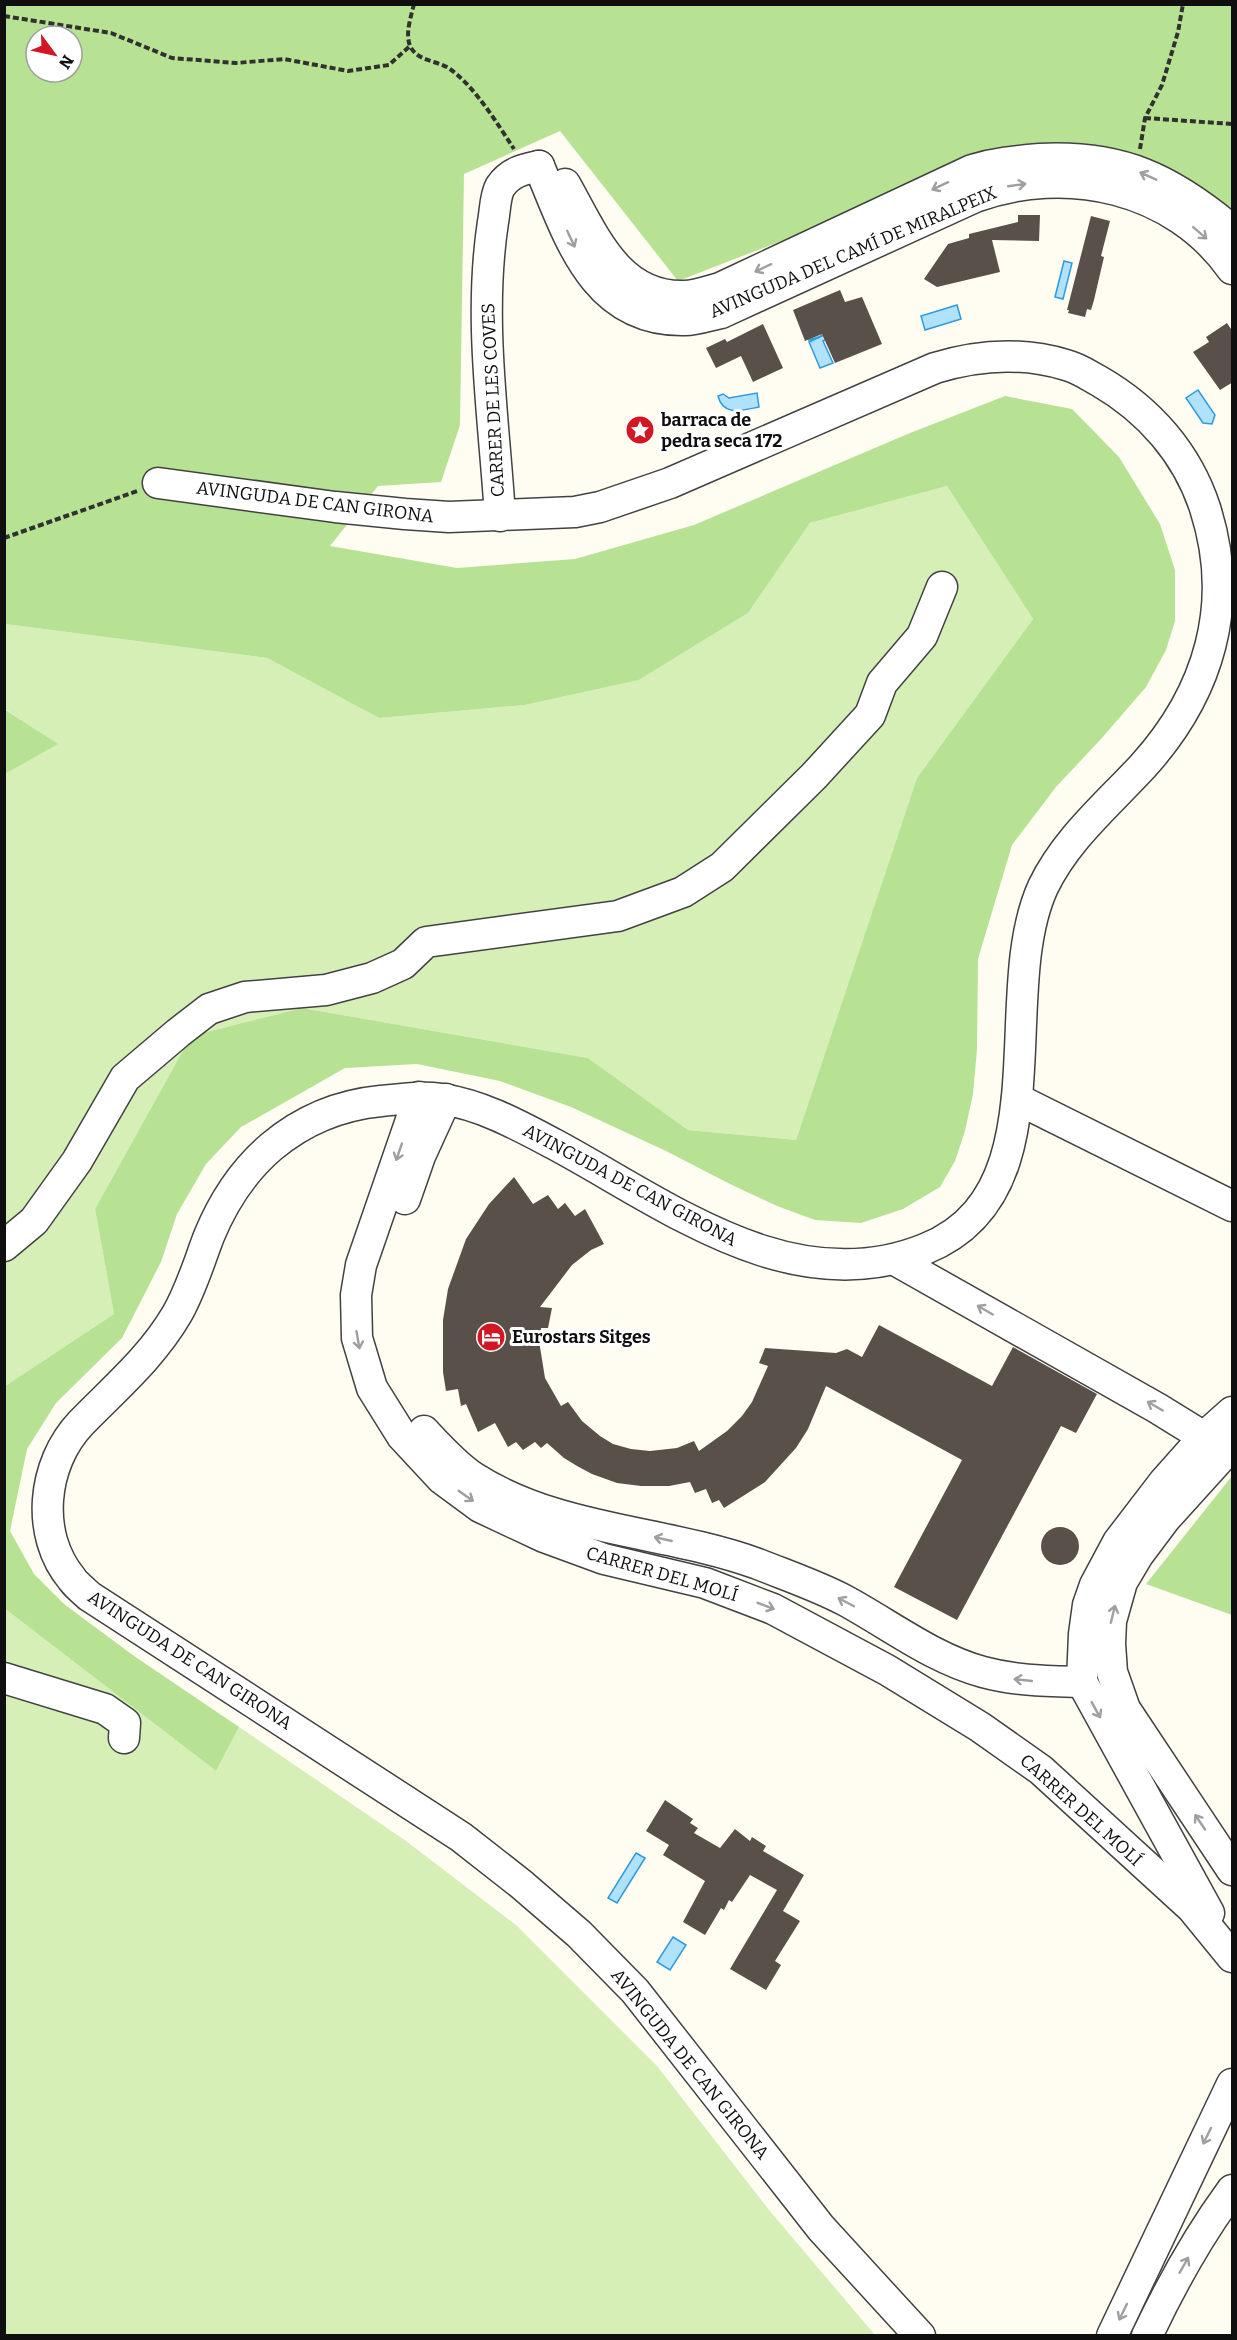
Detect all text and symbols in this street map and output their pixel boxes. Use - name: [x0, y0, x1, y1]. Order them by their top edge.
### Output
- north arrow: [24, 24, 84, 84]
- text: N: [55, 52, 77, 72]
- one-way arrow: [1140, 170, 1158, 181]
- street label: AVINGUDA DEL CAMÍ DE MIRALPEIX: [706, 180, 1000, 323]
- one-way arrow: [931, 180, 949, 192]
- one-way arrow: [1007, 180, 1026, 191]
- one-way arrow: [1192, 226, 1207, 240]
- one-way arrow: [566, 230, 578, 248]
- one-way arrow: [754, 263, 772, 275]
- street label: CARRER DE LES COVES: [477, 302, 509, 498]
- place label: barraca de pedra seca 172: [661, 409, 782, 452]
- place icon: barraca de pedra seca 172: [624, 414, 656, 446]
- street label: AVINGUDA DE CAN GIRONA: [195, 477, 435, 528]
- street label: AVINGUDA DE CAN GIRONA: [519, 1119, 741, 1251]
- one-way arrow: [393, 1142, 404, 1161]
- one-way arrow: [977, 1304, 994, 1316]
- hotel icon: Eurostars Sitges: [475, 1321, 507, 1353]
- place label: Eurostars Sitges: [512, 1326, 651, 1348]
- one-way arrow: [353, 1330, 364, 1349]
- one-way arrow: [1146, 1400, 1163, 1412]
- one-way arrow: [457, 1490, 473, 1503]
- one-way arrow: [653, 1533, 673, 1544]
- street label: CARRER DEL MOLÍ: [584, 1541, 741, 1606]
- street label: AVINGUDA DE CAN GIRONA: [84, 1586, 296, 1734]
- one-way arrow: [838, 1596, 856, 1607]
- one-way arrow: [756, 1601, 774, 1612]
- one-way arrow: [1108, 1604, 1120, 1623]
- one-way arrow: [1014, 1674, 1034, 1685]
- one-way arrow: [1091, 1700, 1102, 1718]
- street label: CARRER DEL MOLÍ: [1015, 1749, 1147, 1871]
- one-way arrow: [1193, 1814, 1205, 1831]
- street label: AVINGUDA DE CAN GIRONA: [606, 1964, 774, 2164]
- one-way arrow: [1201, 2127, 1213, 2145]
- one-way arrow: [1178, 2257, 1190, 2274]
- one-way arrow: [1117, 2303, 1129, 2321]

